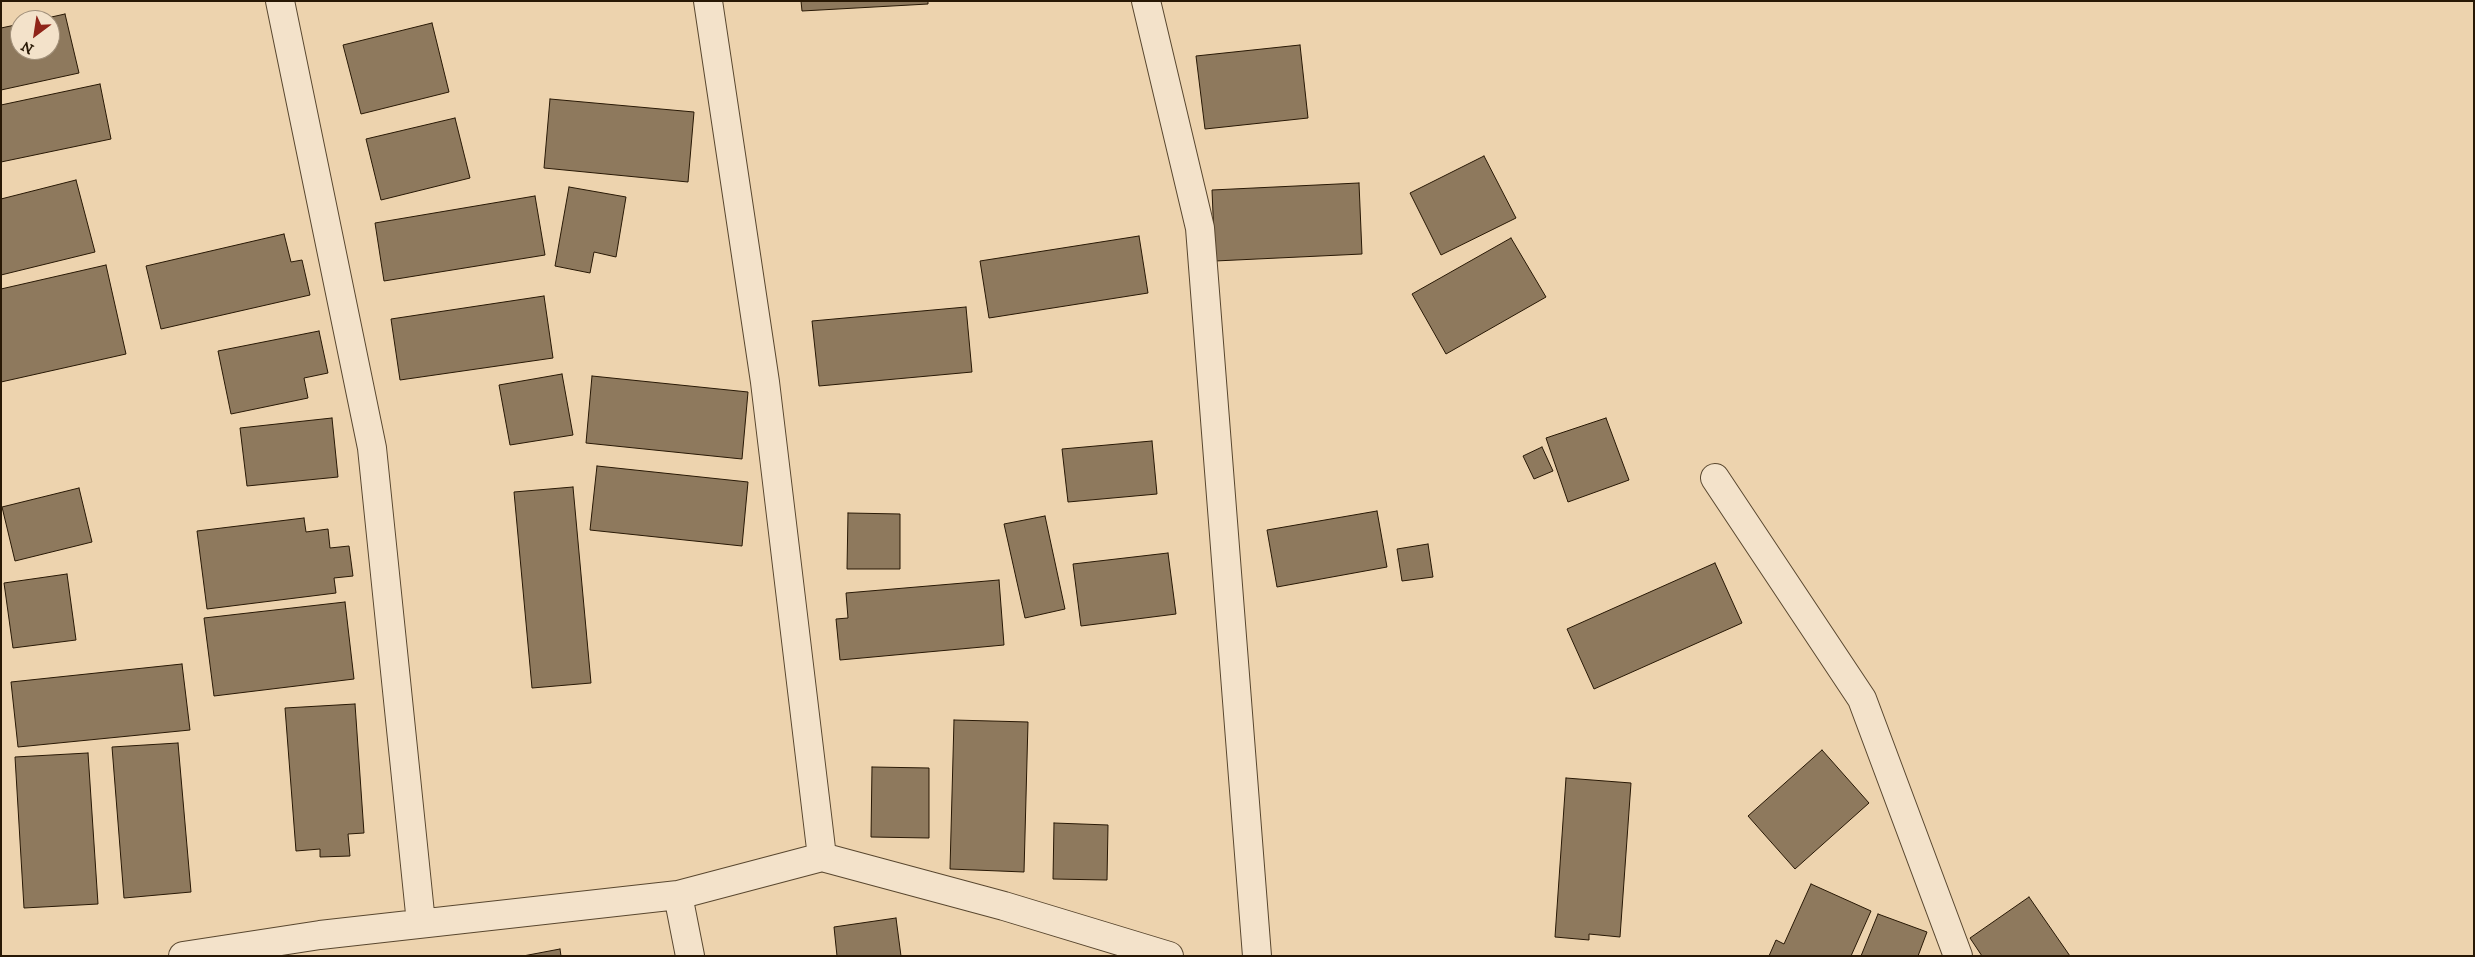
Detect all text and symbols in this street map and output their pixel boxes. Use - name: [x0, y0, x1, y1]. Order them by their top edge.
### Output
- north arrow: [10, 10, 60, 60]
- text: N: [18, 36, 37, 58]

